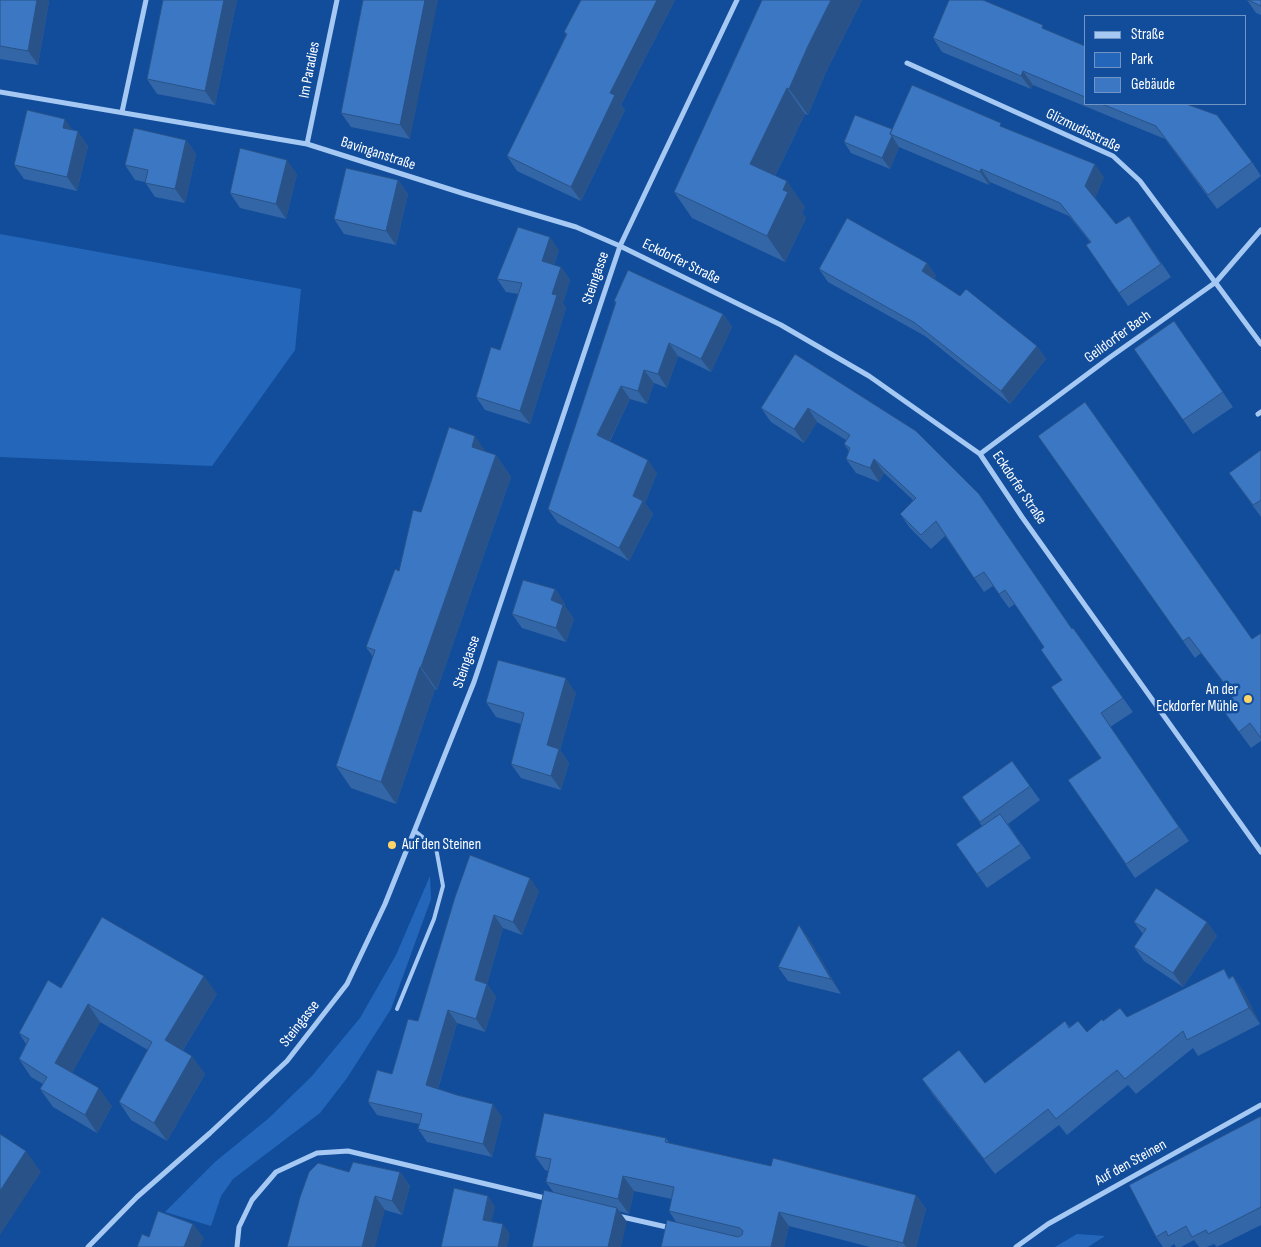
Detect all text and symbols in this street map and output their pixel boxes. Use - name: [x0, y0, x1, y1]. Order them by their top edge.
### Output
- legend: [1084, 15, 1246, 105]
- text: Straße: [1131, 25, 1164, 44]
- street label: Im Paradies: [296, 40, 324, 100]
- text: Park: [1131, 50, 1153, 69]
- text: Gebäude: [1131, 75, 1175, 94]
- street label: Glizmudisstraße: [1043, 105, 1123, 157]
- street label: Bavinganstraße: [338, 133, 418, 175]
- street label: Eckdorfer Straße: [639, 235, 723, 289]
- street label: Steingasse: [579, 249, 613, 307]
- street label: Geildorfer Bach: [1081, 307, 1155, 367]
- street label: Eckdorfer Straße: [988, 448, 1050, 528]
- street label: Steingasse: [450, 633, 484, 691]
- place label: An der Eckdorfer Mühle: [1156, 681, 1238, 716]
- marker: An der Eckdorfer Mühle: [1242, 693, 1254, 705]
- place label: Auf den Steinen: [402, 836, 481, 854]
- marker: Auf den Steinen: [386, 839, 398, 851]
- street label: Steingasse: [276, 997, 324, 1051]
- street label: Auf den Steinen: [1092, 1136, 1170, 1190]

